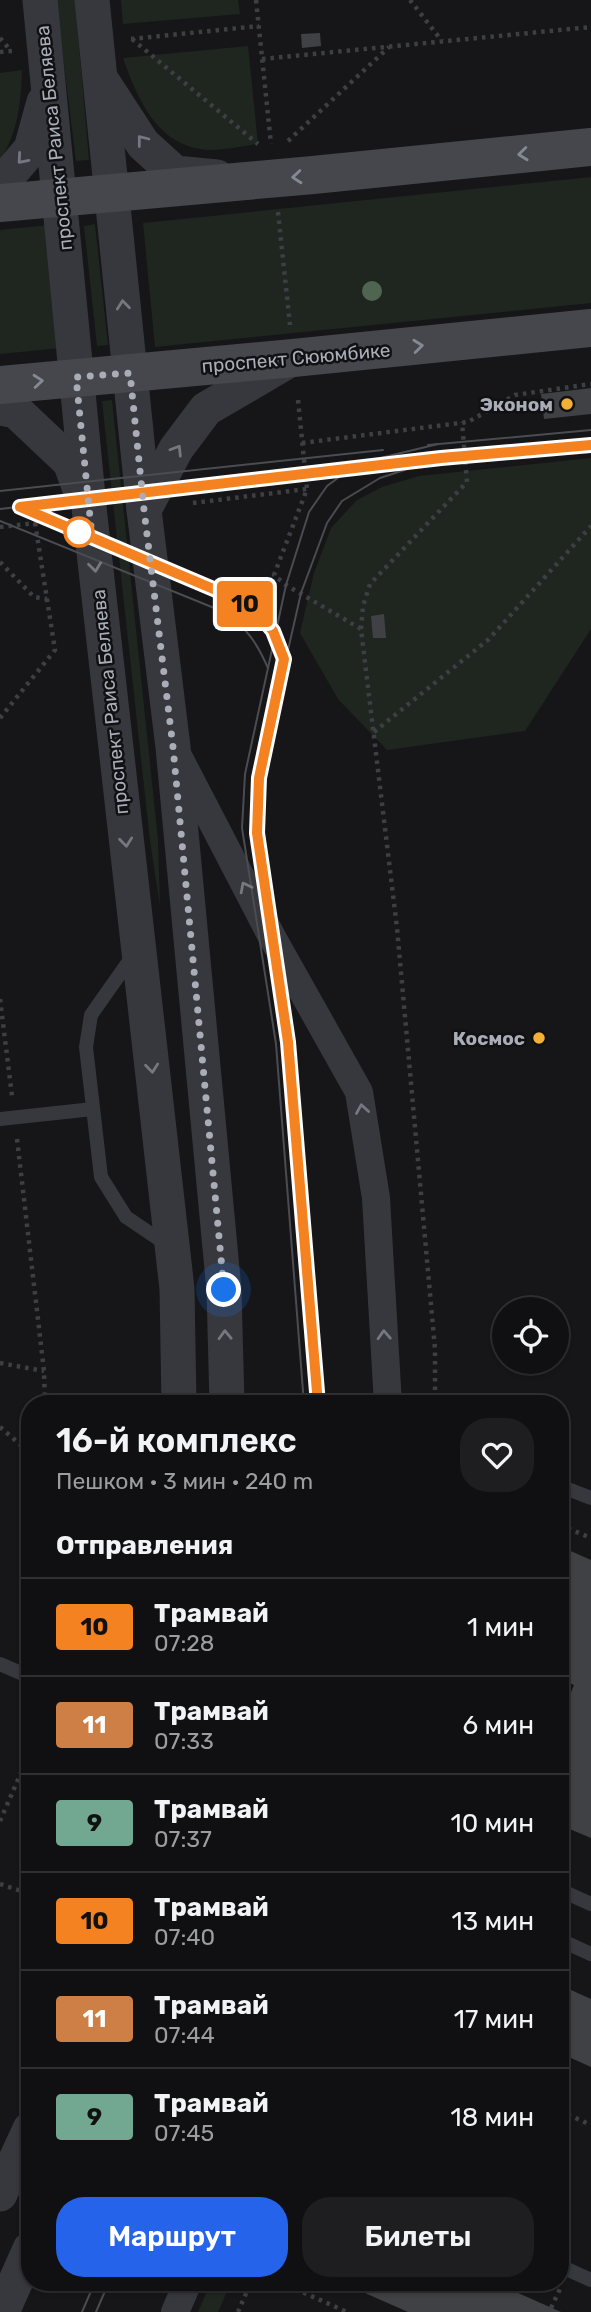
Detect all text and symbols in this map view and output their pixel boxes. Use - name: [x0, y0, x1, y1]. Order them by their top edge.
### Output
- street label: проспект Раиса Беляева: [31, 24, 77, 252]
- one-way arrow: [137, 135, 150, 148]
- one-way arrow: [517, 146, 528, 161]
- one-way arrow: [18, 151, 30, 164]
- one-way arrow: [291, 169, 302, 184]
- one-way arrow: [116, 299, 131, 310]
- street label: проспект Сююмбике: [201, 338, 391, 378]
- one-way arrow: [412, 339, 423, 354]
- one-way arrow: [33, 374, 44, 389]
- place label: Эконом: [480, 393, 553, 416]
- marker: Эконом: [559, 396, 575, 412]
- one-way arrow: [168, 444, 181, 457]
- unlabelled marker: [64, 517, 94, 547]
- one-way arrow: [88, 561, 103, 573]
- line badge: 10: [214, 581, 276, 627]
- street label: проспект Раиса Беляева: [87, 588, 133, 816]
- text: 10: [231, 590, 259, 618]
- one-way arrow: [119, 836, 134, 848]
- one-way arrow: [240, 882, 254, 894]
- place label: Космос: [453, 1027, 525, 1050]
- marker: Космос: [531, 1030, 547, 1046]
- one-way arrow: [144, 1063, 159, 1074]
- one-way arrow: [355, 1103, 370, 1115]
- your location: [206, 1272, 241, 1307]
- map controls: [492, 1297, 569, 1374]
- button: locate: [492, 1297, 569, 1374]
- one-way arrow: [218, 1330, 233, 1341]
- one-way arrow: [376, 1330, 391, 1341]
- button: heart: [460, 1418, 534, 1492]
- text: 16-й комплекс: [56, 1421, 297, 1460]
- text: Пешком · 3 мин · 240 m: [56, 1467, 313, 1495]
- text: Отправления: [56, 1530, 233, 1561]
- text: Трамвай: [154, 1598, 269, 1629]
- text: 1 мин: [467, 1612, 534, 1643]
- text: 10: [80, 1613, 109, 1641]
- text: 07:28: [154, 1629, 214, 1657]
- text: Трамвай: [154, 1696, 269, 1727]
- text: 6 мин: [463, 1710, 534, 1741]
- text: 11: [83, 1711, 106, 1739]
- text: 07:33: [154, 1727, 214, 1755]
- text: Трамвай: [154, 1794, 269, 1825]
- text: 10 мин: [451, 1808, 534, 1839]
- text: 9: [87, 1809, 102, 1837]
- text: 07:37: [154, 1825, 212, 1853]
- text: Трамвай: [154, 1892, 269, 1923]
- text: 13 мин: [451, 1906, 534, 1937]
- text: 10: [80, 1907, 109, 1935]
- text: 07:40: [154, 1923, 215, 1951]
- text: Трамвай: [154, 1990, 269, 2021]
- text: 17 мин: [454, 2004, 534, 2035]
- text: 11: [83, 2005, 106, 2033]
- text: 07:44: [154, 2021, 215, 2049]
- text: Трамвай: [154, 2088, 269, 2119]
- text: 18 мин: [451, 2102, 534, 2133]
- text: 9: [87, 2103, 102, 2131]
- text: 07:45: [154, 2119, 214, 2147]
- button: Маршрут: [56, 2197, 288, 2277]
- button: Билеты: [302, 2197, 534, 2277]

